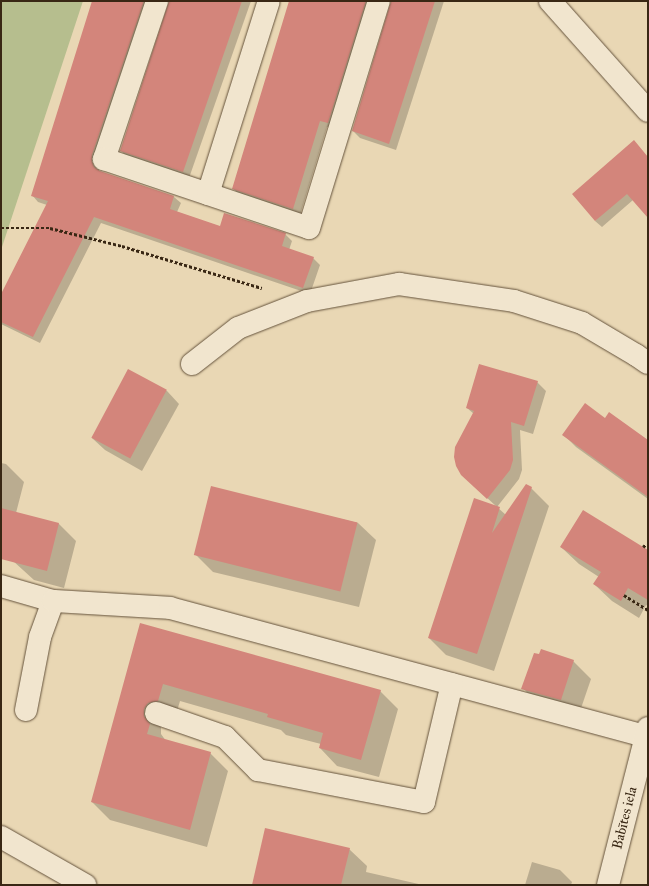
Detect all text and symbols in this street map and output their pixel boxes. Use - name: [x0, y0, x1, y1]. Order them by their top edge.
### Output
- street label: Babītes iela: [609, 785, 641, 851]

